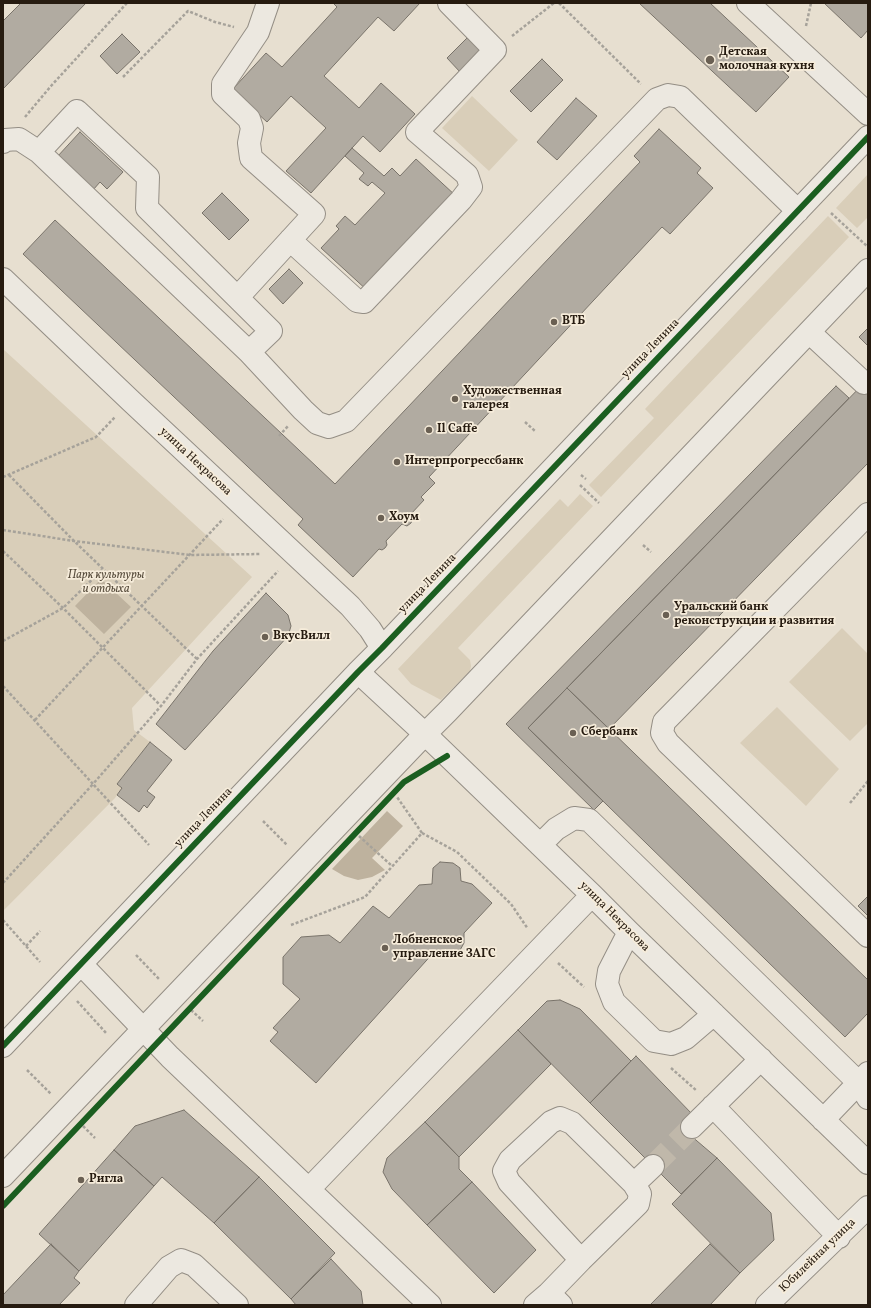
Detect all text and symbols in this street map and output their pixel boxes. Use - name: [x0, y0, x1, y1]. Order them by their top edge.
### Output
- place label: Детская молочная кухня: [719, 46, 814, 74]
- marker: Детская молочная кухня: [704, 54, 716, 66]
- place label: ВТБ: [562, 315, 585, 329]
- street label: улица Ленина: [619, 316, 683, 382]
- marker: ВТБ: [549, 317, 559, 327]
- place label: Художественная галерея: [463, 385, 562, 413]
- marker: Художественная галерея: [450, 394, 460, 404]
- place label: Il Caffe: [437, 423, 477, 437]
- street label: улица Некрасова: [156, 425, 234, 499]
- marker: Il Caffe: [424, 425, 434, 435]
- place label: Интерпрогрессбанк: [405, 455, 523, 469]
- marker: Интерпрогрессбанк: [392, 457, 402, 467]
- place label: Хоум: [389, 511, 419, 525]
- marker: Хоум: [376, 513, 386, 523]
- street label: улица Ленина: [396, 551, 460, 617]
- park label: Парк культуры и отдыха: [68, 569, 144, 597]
- place label: Уральский банк реконструкции и развития: [674, 601, 834, 629]
- marker: Уральский банк реконструкции и развития: [661, 610, 671, 620]
- place label: ВкусВилл: [273, 630, 330, 644]
- marker: ВкусВилл: [260, 632, 270, 642]
- place label: Сбербанк: [581, 726, 638, 740]
- marker: Сбербанк: [568, 728, 578, 738]
- street label: улица Ленина: [172, 785, 236, 851]
- street label: улица Некрасова: [576, 879, 652, 955]
- place label: Лобненское управление ЗАГС: [393, 934, 496, 962]
- marker: Лобненское управление ЗАГС: [380, 943, 390, 953]
- place label: Ригла: [89, 1173, 123, 1187]
- marker: Ригла: [76, 1175, 86, 1185]
- street label: Юбилейная улица: [777, 1216, 859, 1296]

